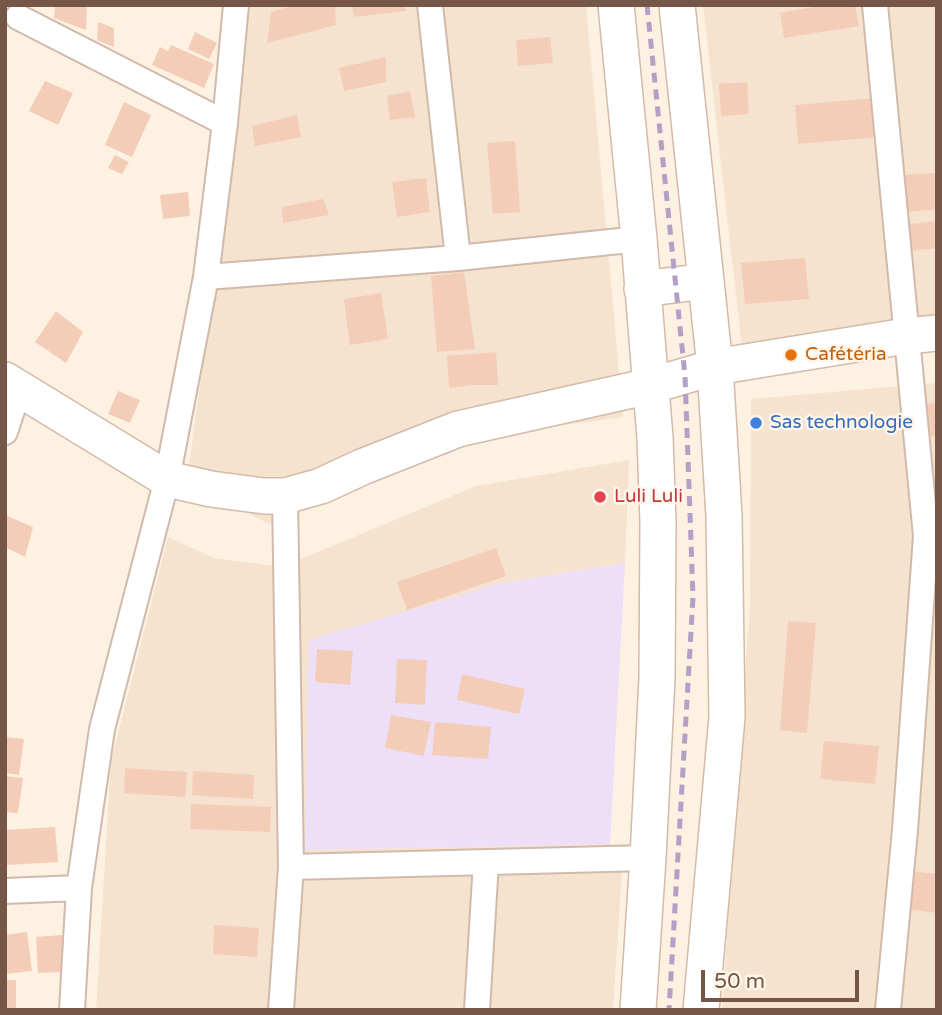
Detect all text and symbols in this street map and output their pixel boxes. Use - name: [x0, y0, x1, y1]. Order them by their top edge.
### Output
- place label: Cafétéria: [805, 344, 887, 366]
- marker: Cafétéria: [783, 347, 799, 363]
- place label: Sas technologie: [770, 412, 913, 434]
- marker: Sas technologie: [748, 415, 764, 431]
- place label: Luli Luli: [614, 486, 683, 508]
- marker: Luli Luli: [592, 489, 608, 505]
- scale bar: [704, 956, 862, 1000]
- text: 50 m: [714, 969, 765, 994]

